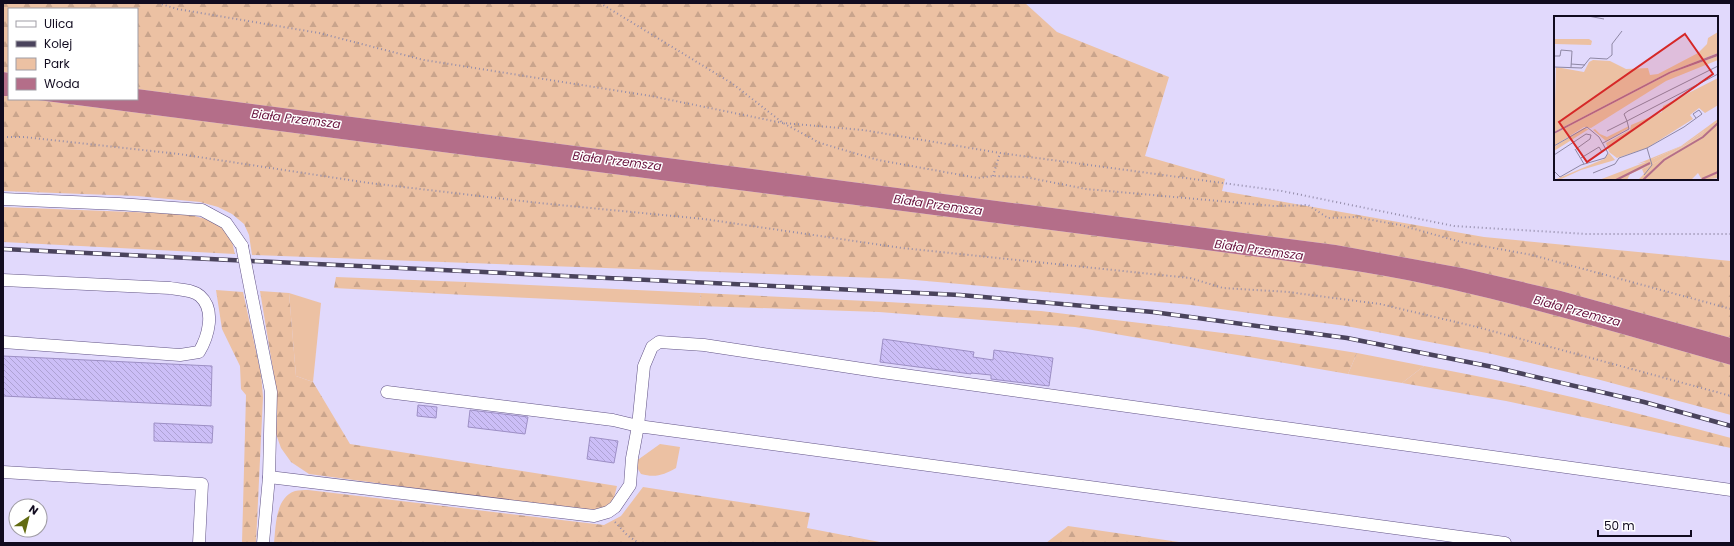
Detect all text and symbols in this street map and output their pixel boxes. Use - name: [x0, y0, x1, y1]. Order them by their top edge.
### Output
- legend: [8, 8, 138, 100]
- text: Ulica: [44, 15, 73, 32]
- inset map: [1554, 16, 1718, 180]
- text: Kolej: [44, 35, 72, 52]
- text: Park: [44, 55, 71, 72]
- text: Woda: [44, 75, 80, 92]
- water label: Biała Przemsza: [251, 105, 342, 132]
- water label: Biała Przemsza: [572, 147, 663, 174]
- water label: Biała Przemsza: [893, 190, 984, 219]
- water label: Biała Przemsza: [1214, 235, 1305, 264]
- water label: Biała Przemsza: [1532, 291, 1623, 330]
- north arrow: [8, 498, 48, 538]
- text: N: [26, 501, 42, 519]
- scale bar: [1598, 512, 1691, 538]
- text: 50 m: [1604, 517, 1635, 534]

